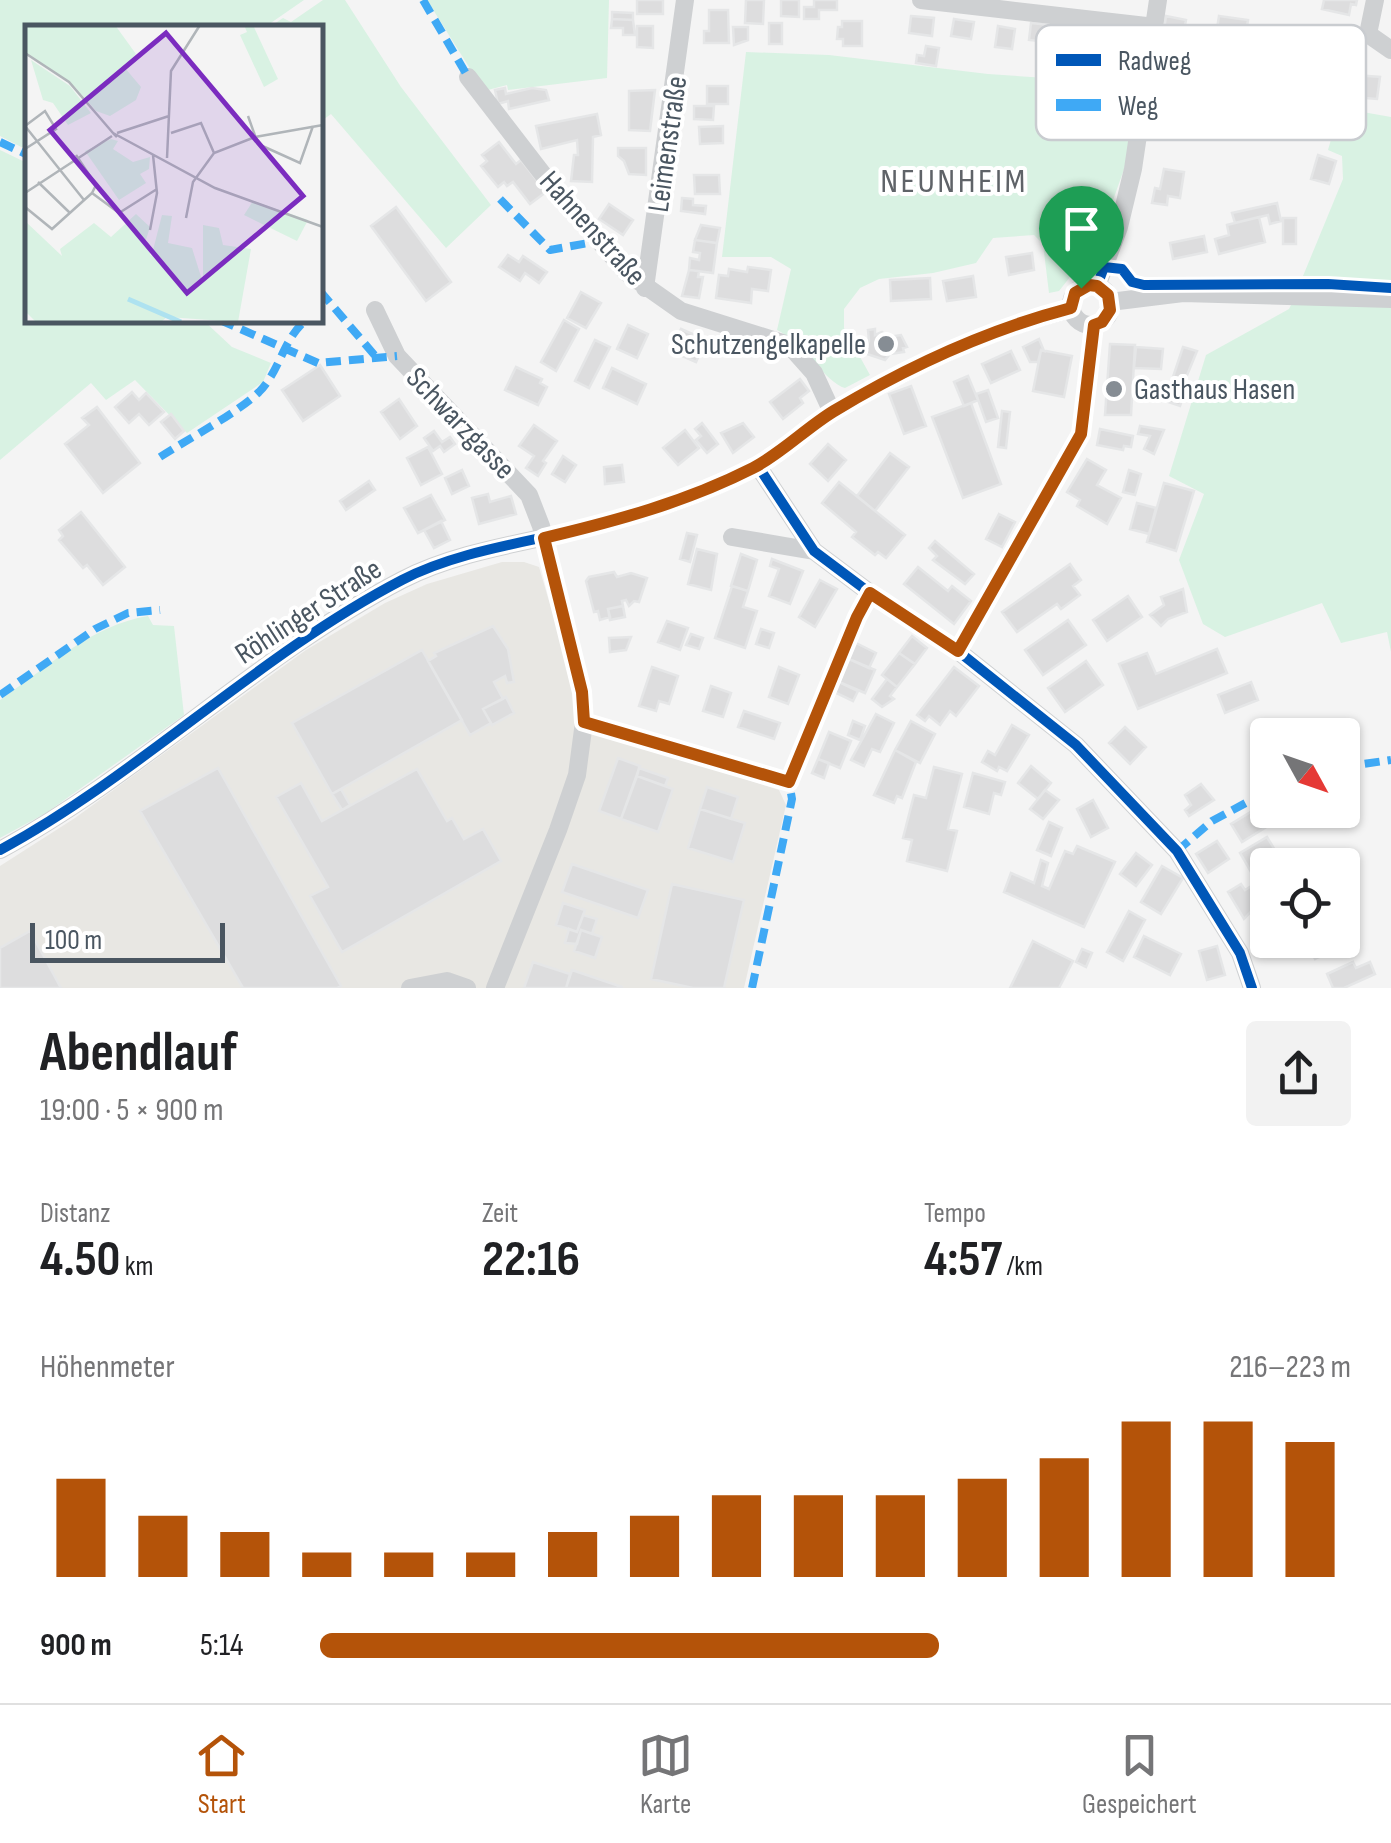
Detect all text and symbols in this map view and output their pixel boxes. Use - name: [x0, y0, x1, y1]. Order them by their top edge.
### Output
- inset map: [25, 25, 322, 322]
- legend: [1036, 25, 1366, 140]
- text: Radweg: [1118, 45, 1191, 78]
- street label: Leimenstraße: [641, 74, 695, 214]
- text: Weg: [1118, 90, 1158, 123]
- district label: NEUNHEIM: [880, 160, 1028, 203]
- street label: Hahnenstraße: [531, 164, 653, 293]
- pin: [1039, 186, 1124, 289]
- icon: arrive: [1054, 201, 1109, 256]
- place label: Schutzengelkapelle: [671, 327, 866, 363]
- marker: Schutzengelkapelle: [875, 333, 897, 355]
- street label: Schwarzgasse: [398, 360, 522, 487]
- place label: Gasthaus Hasen: [1134, 372, 1295, 408]
- marker: Gasthaus Hasen: [1103, 378, 1125, 400]
- street label: Röhlinger Straße: [229, 551, 388, 672]
- north arrow: [1250, 718, 1360, 828]
- map controls: [1250, 718, 1360, 958]
- button: locate: [1250, 848, 1360, 958]
- scale bar: [30, 918, 225, 963]
- text: 100 m: [45, 924, 102, 957]
- text: Abendlauf: [40, 1020, 237, 1087]
- button: share: [1246, 1021, 1351, 1126]
- text: 19:00 · 5 × 900 m: [40, 1091, 224, 1130]
- text: Distanz: [40, 1197, 110, 1230]
- text: Zeit: [482, 1197, 518, 1230]
- text: Tempo: [924, 1197, 986, 1230]
- text: 4.50: [40, 1230, 120, 1290]
- text: 22:16: [482, 1230, 580, 1290]
- text: 4:57: [924, 1230, 1002, 1290]
- text: km: [120, 1250, 154, 1283]
- text: /km: [1002, 1250, 1043, 1283]
- text: Höhenmeter: [40, 1348, 175, 1387]
- text: 216–223 m: [1229, 1348, 1351, 1387]
- text: 900 m: [40, 1626, 112, 1665]
- text: 5:14: [200, 1626, 243, 1665]
- tab: Start: [194, 1728, 249, 1821]
- tab: Karte: [638, 1728, 693, 1821]
- tab: Gespeichert: [1082, 1728, 1197, 1821]

